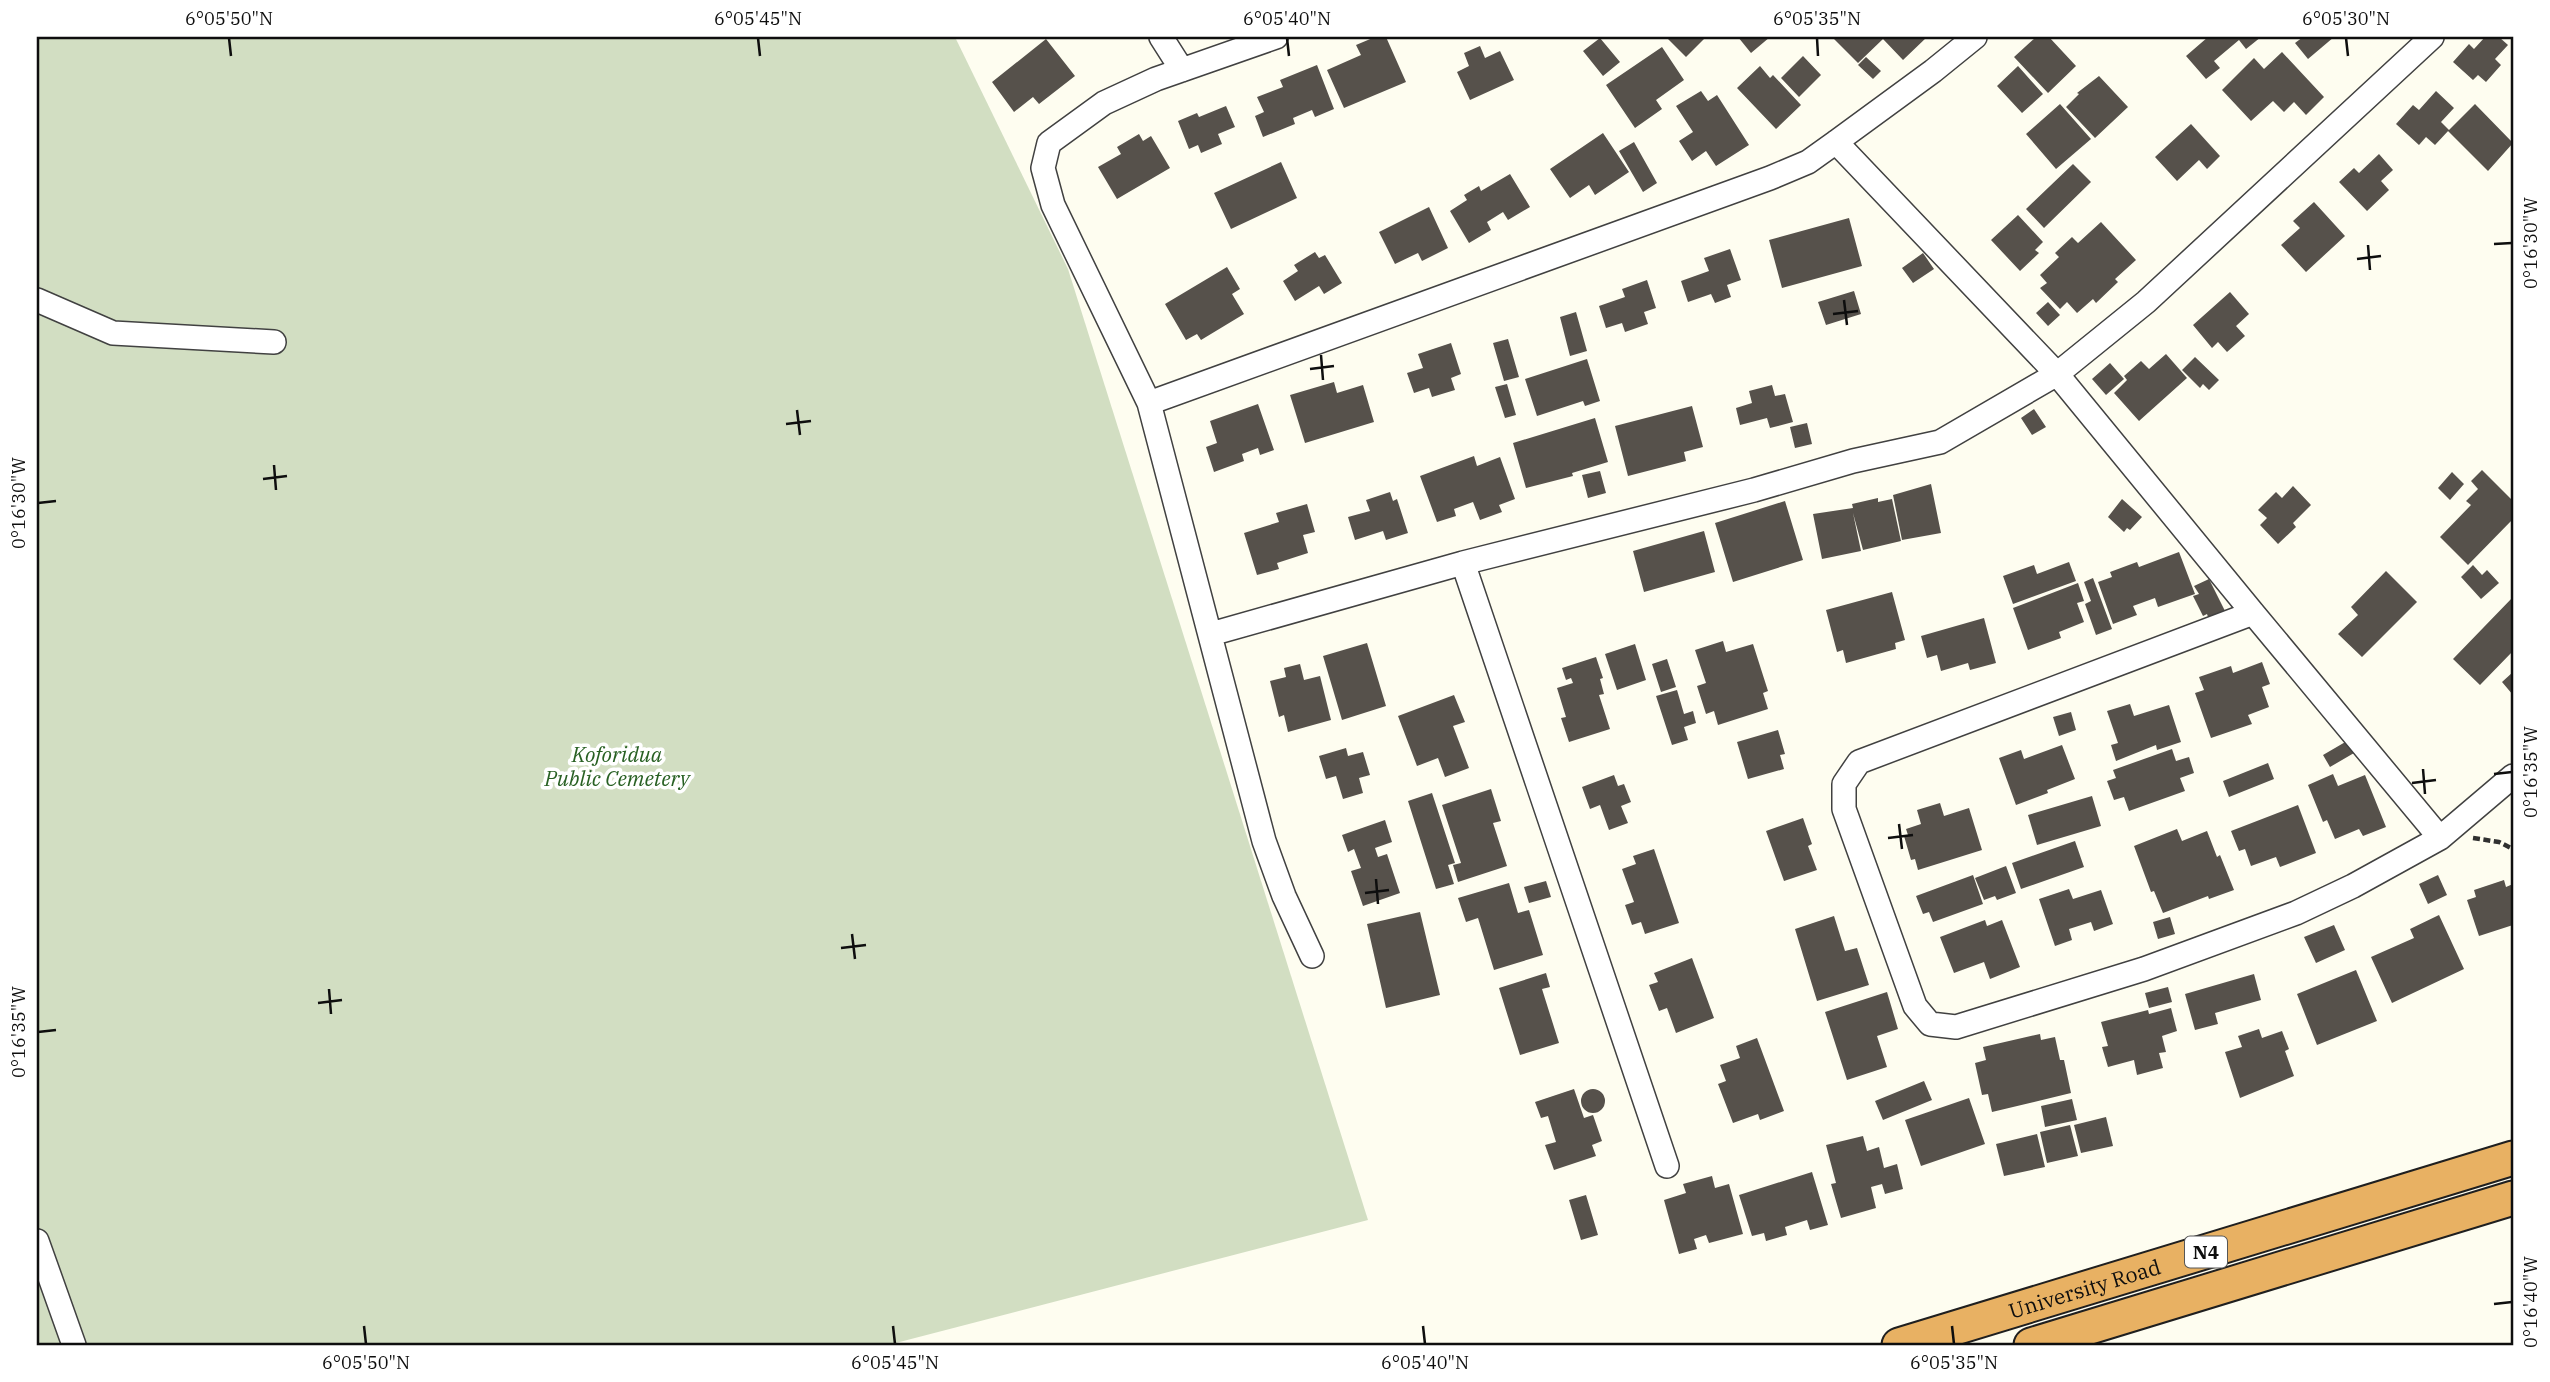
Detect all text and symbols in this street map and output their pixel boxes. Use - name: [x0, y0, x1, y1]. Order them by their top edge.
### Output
- text: 6°05'50"N: [185, 7, 273, 30]
- text: 6°05'45"N: [714, 7, 802, 30]
- text: 6°05'40"N: [1243, 7, 1331, 30]
- text: 6°05'35"N: [1773, 7, 1861, 30]
- text: 6°05'30"N: [2302, 7, 2390, 30]
- text: 0°16'30"W: [2519, 196, 2542, 289]
- text: 0°16'30"W: [7, 456, 30, 549]
- text: 0°16'35"W: [2519, 725, 2542, 818]
- park label: Koforidua Public Cemetery: [543, 740, 692, 792]
- text: 0°16'35"W: [7, 985, 30, 1078]
- road number: N4: [2185, 1236, 2227, 1268]
- street label: University Road: [2005, 1252, 2164, 1325]
- text: 0°16'40"W: [2519, 1255, 2542, 1348]
- text: 6°05'50"N: [322, 1351, 410, 1374]
- text: 6°05'45"N: [851, 1351, 939, 1374]
- text: 6°05'40"N: [1381, 1351, 1469, 1374]
- text: 6°05'35"N: [1910, 1351, 1998, 1374]

